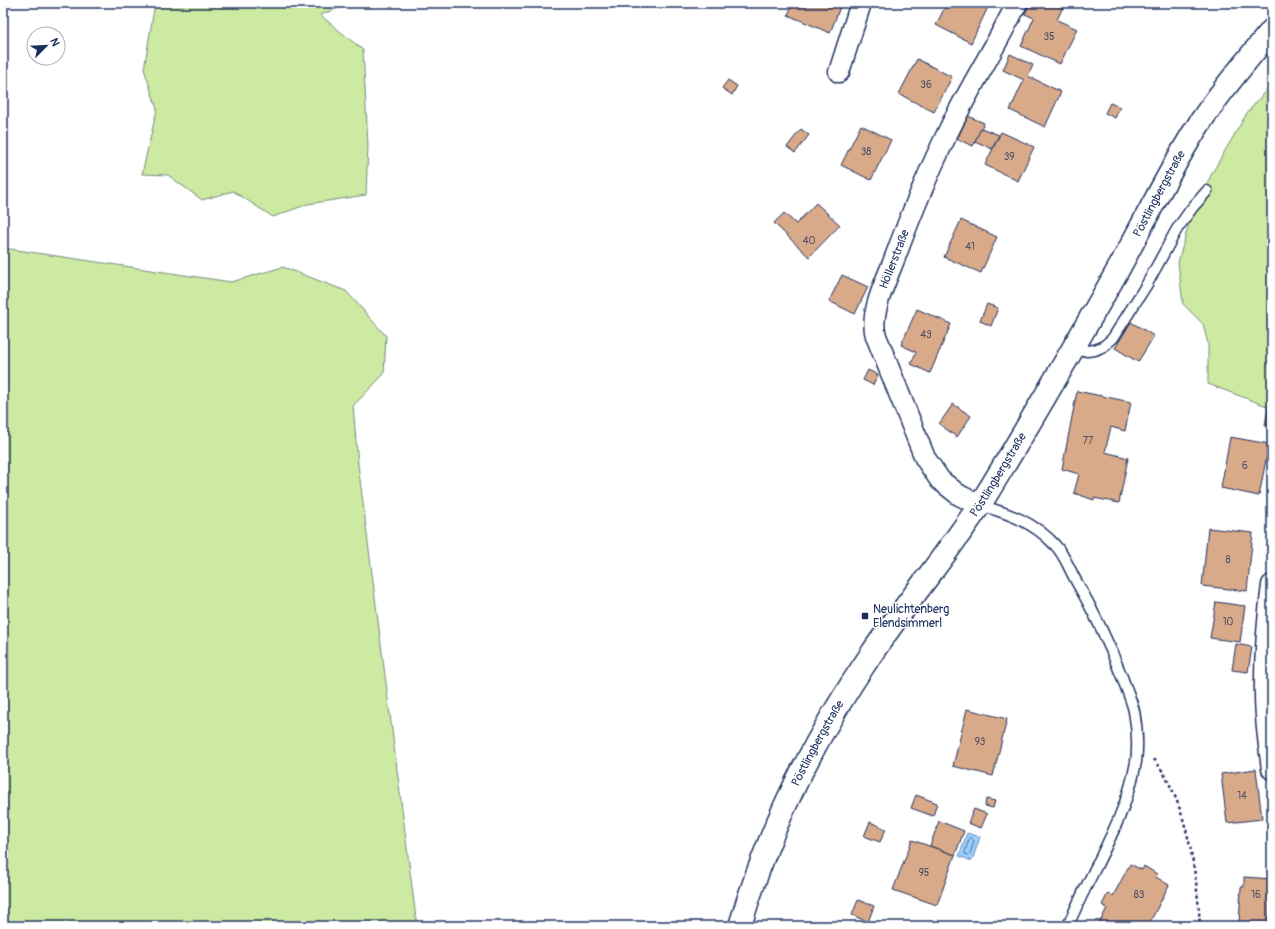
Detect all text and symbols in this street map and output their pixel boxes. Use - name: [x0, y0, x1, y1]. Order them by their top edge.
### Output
- north arrow: [26, 26, 66, 66]
- house number: 35: [1044, 31, 1055, 43]
- text: N: [47, 36, 62, 49]
- house number: 36: [920, 79, 932, 91]
- house number: 38: [861, 146, 871, 158]
- street label: Pöstlingbergstraße: [1130, 148, 1189, 239]
- house number: 39: [1004, 151, 1014, 163]
- street label: Höllerstraße: [876, 227, 912, 291]
- house number: 40: [803, 235, 815, 247]
- house number: 41: [965, 241, 975, 253]
- house number: 43: [920, 329, 932, 341]
- street label: Pöstlingbergstraße: [966, 430, 1030, 520]
- house number: 77: [1083, 435, 1094, 447]
- house number: 6: [1242, 460, 1248, 472]
- house number: 8: [1225, 554, 1231, 566]
- place label: Neulichtenberg Elendsimmerl: [873, 602, 949, 631]
- marker: Neulichtenberg Elendsimmerl: [860, 611, 870, 621]
- house number: 10: [1223, 616, 1234, 628]
- street label: Pöstlingbergstraße: [788, 697, 847, 789]
- house number: 93: [975, 736, 986, 748]
- house number: 14: [1237, 790, 1247, 802]
- house number: 95: [919, 867, 929, 879]
- house number: 83: [1134, 889, 1145, 901]
- house number: 16: [1251, 889, 1261, 901]

